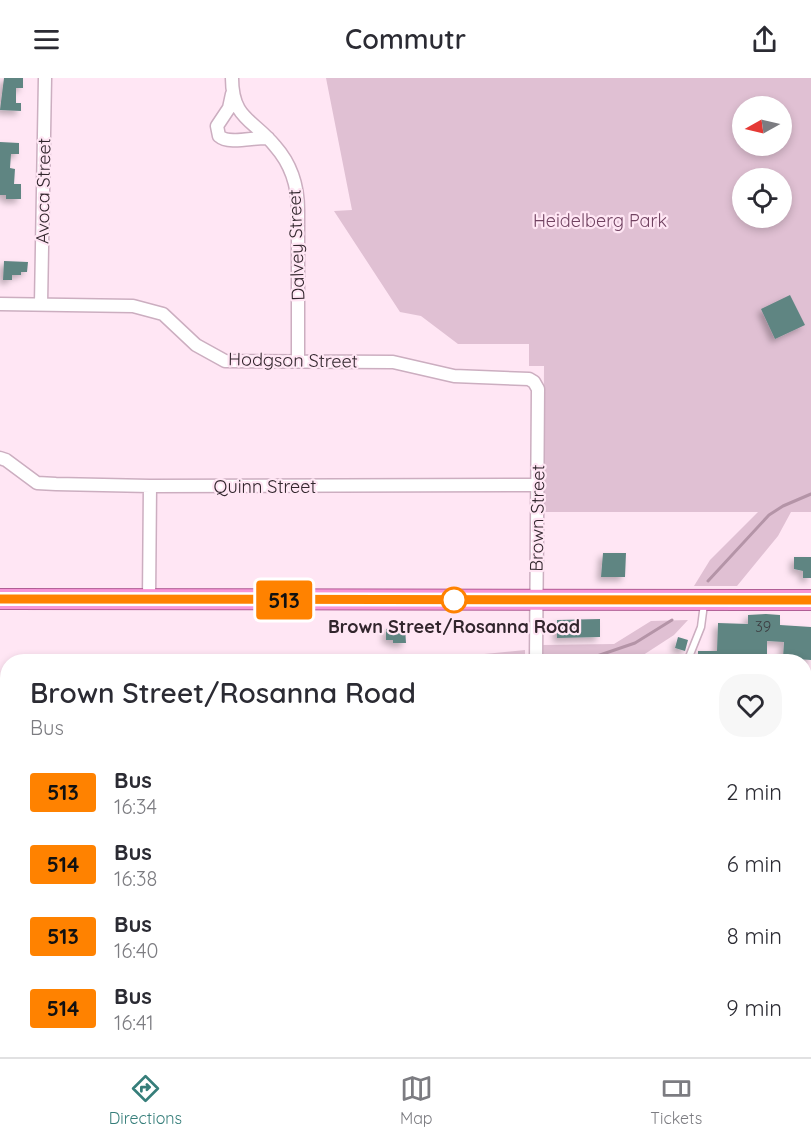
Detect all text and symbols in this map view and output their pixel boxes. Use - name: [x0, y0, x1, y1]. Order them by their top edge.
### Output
- text: Commutr: [345, 22, 466, 56]
- icon: menu: [30, 23, 63, 56]
- icon: share: [748, 23, 781, 56]
- north arrow: [732, 96, 792, 156]
- map controls: [732, 96, 792, 228]
- street label: Avoca Street: [31, 138, 55, 244]
- button: locate: [732, 168, 792, 228]
- street label: Dalvey Street: [283, 189, 309, 301]
- park label: Heidelberg Park: [533, 209, 667, 232]
- street label: Hodgson Street: [228, 347, 358, 373]
- street label: Brown Street: [525, 464, 549, 572]
- street label: Quinn Street: [214, 475, 316, 498]
- line badge: 513: [250, 580, 318, 620]
- text: 513: [268, 587, 300, 613]
- marker: Brown Street/Rosanna Road: [441, 587, 467, 613]
- place label: Brown Street/Rosanna Road: [328, 615, 580, 638]
- house number: 39: [755, 617, 771, 636]
- button: heart: [719, 674, 782, 737]
- text: Brown Street/Rosanna Road: [30, 675, 416, 710]
- text: Bus: [30, 715, 64, 740]
- text: Bus: [114, 766, 152, 794]
- text: 2 min: [726, 778, 782, 806]
- text: 513: [47, 779, 79, 805]
- text: 16:34: [114, 794, 157, 819]
- text: Bus: [114, 838, 152, 866]
- text: 6 min: [727, 850, 782, 878]
- text: 514: [47, 851, 79, 877]
- text: 16:38: [114, 866, 157, 891]
- text: Bus: [114, 910, 152, 938]
- text: 8 min: [727, 922, 782, 950]
- text: 513: [47, 923, 79, 949]
- text: 16:40: [114, 938, 158, 963]
- text: Bus: [114, 982, 152, 1010]
- text: 9 min: [726, 994, 782, 1022]
- text: 514: [47, 995, 79, 1021]
- text: 16:41: [114, 1010, 154, 1035]
- tab: Directions: [109, 1072, 182, 1128]
- tab: Map: [400, 1072, 433, 1128]
- tab: Tickets: [650, 1072, 702, 1128]

